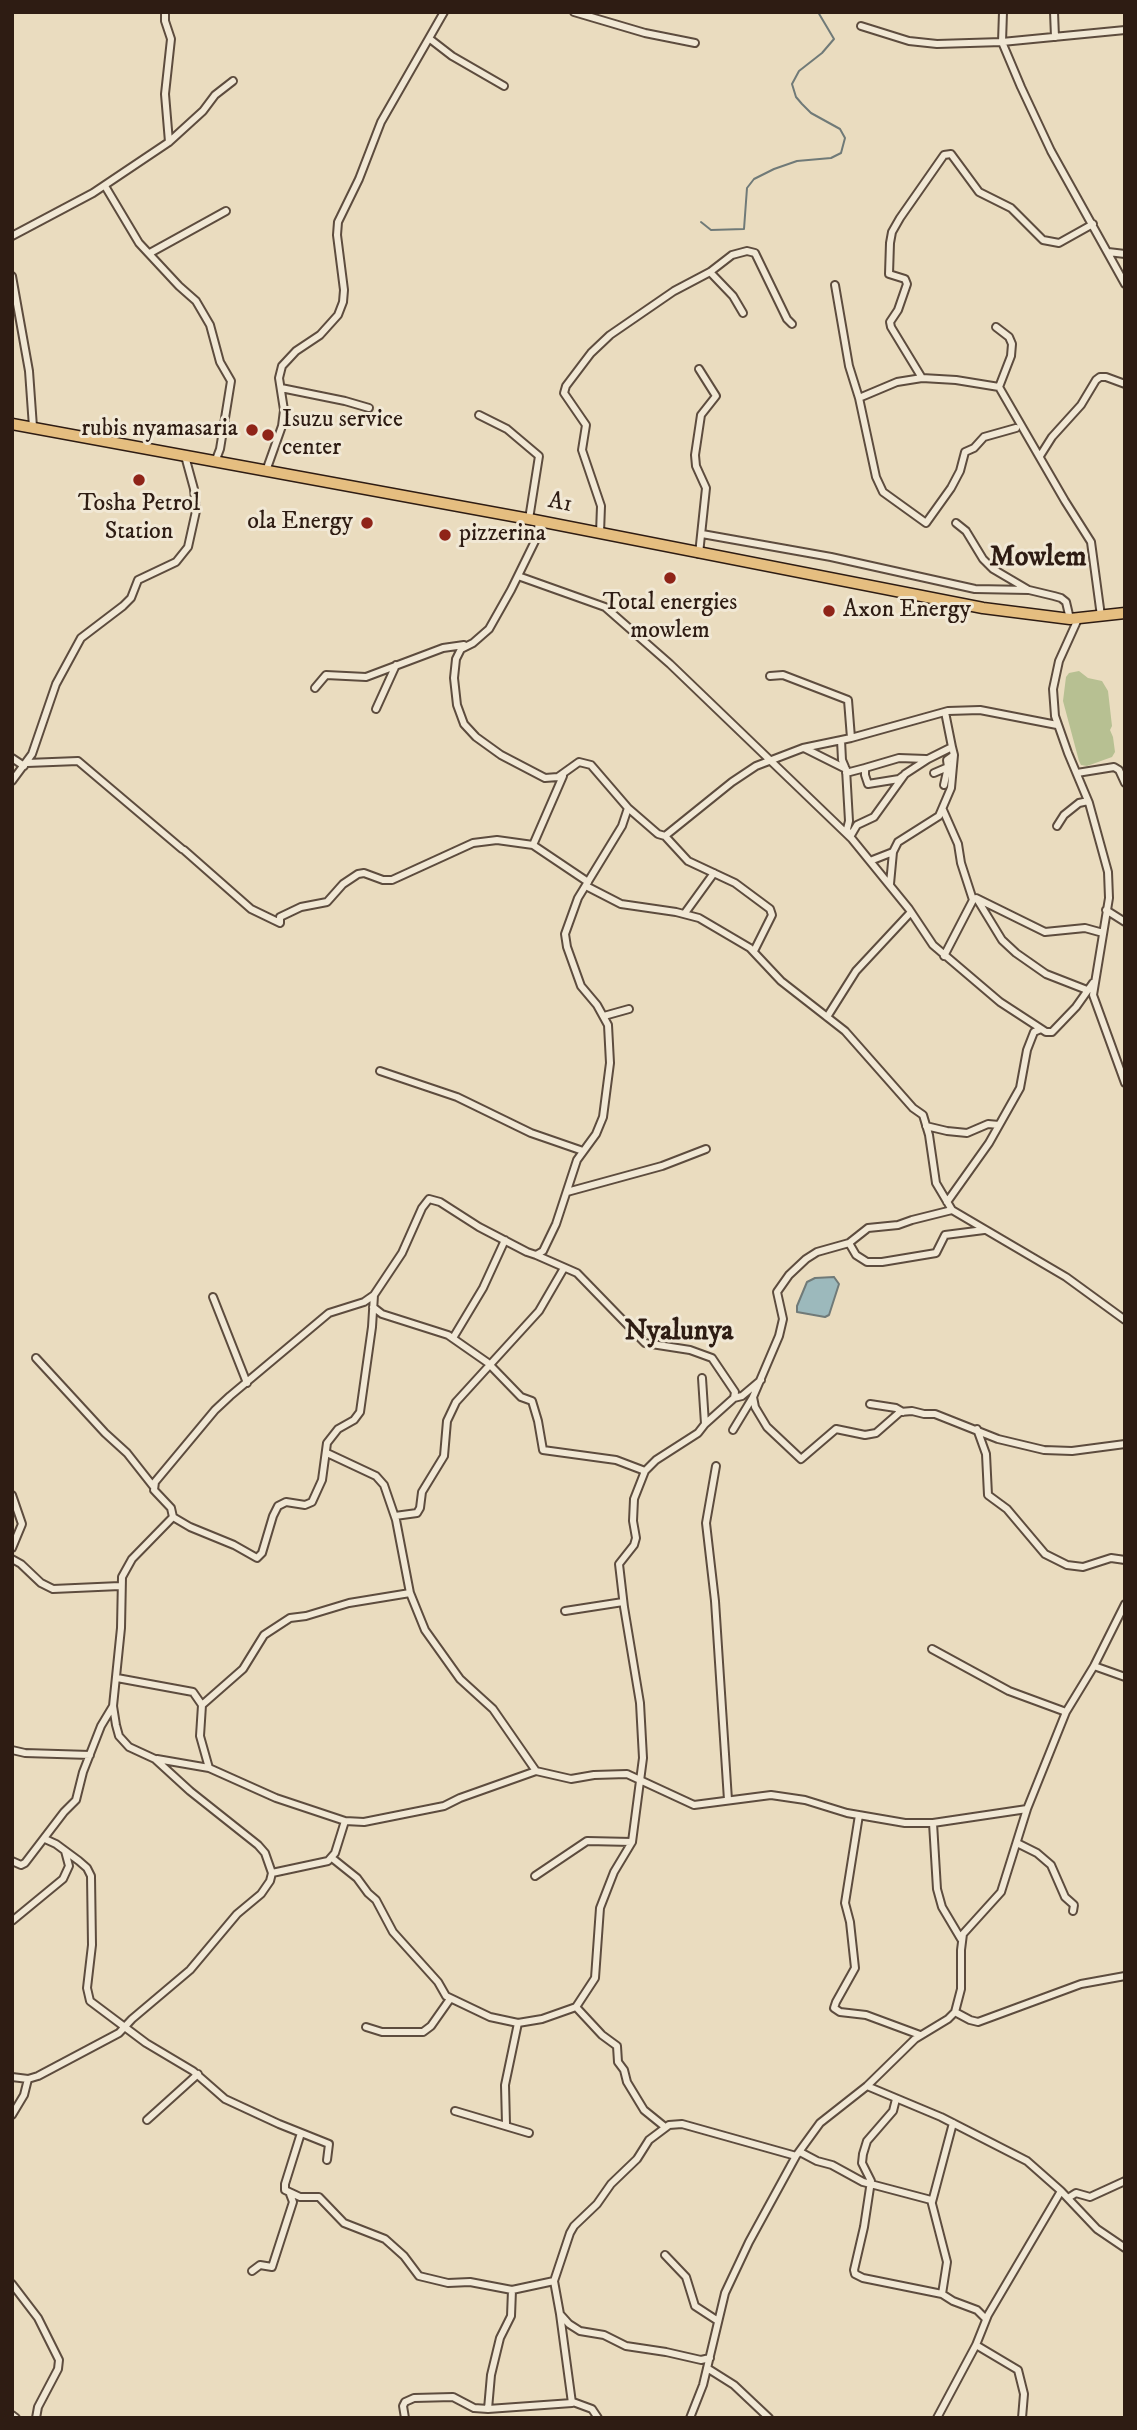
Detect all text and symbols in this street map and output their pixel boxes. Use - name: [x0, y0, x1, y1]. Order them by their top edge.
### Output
- place label: Isuzu service center: [282, 407, 403, 463]
- place label: rubis nyamasaria: [81, 416, 238, 444]
- marker: rubis nyamasaria: [244, 422, 260, 438]
- marker: Isuzu service center: [260, 427, 276, 443]
- marker: Tosha Petrol Station: [131, 472, 147, 488]
- street label: A1: [545, 488, 575, 520]
- place label: Tosha Petrol Station: [78, 491, 200, 547]
- place label: ola Energy: [247, 509, 353, 537]
- marker: ola Energy: [359, 515, 375, 531]
- place label: pizzerina: [459, 521, 546, 549]
- marker: pizzerina: [437, 527, 453, 543]
- district label: Mowlem: [989, 542, 1087, 576]
- marker: Total energies mowlem: [662, 570, 678, 586]
- place label: Total energies mowlem: [603, 590, 737, 646]
- place label: Axon Energy: [843, 597, 971, 625]
- marker: Axon Energy: [821, 603, 837, 619]
- district label: Nyalunya: [625, 1316, 733, 1350]

